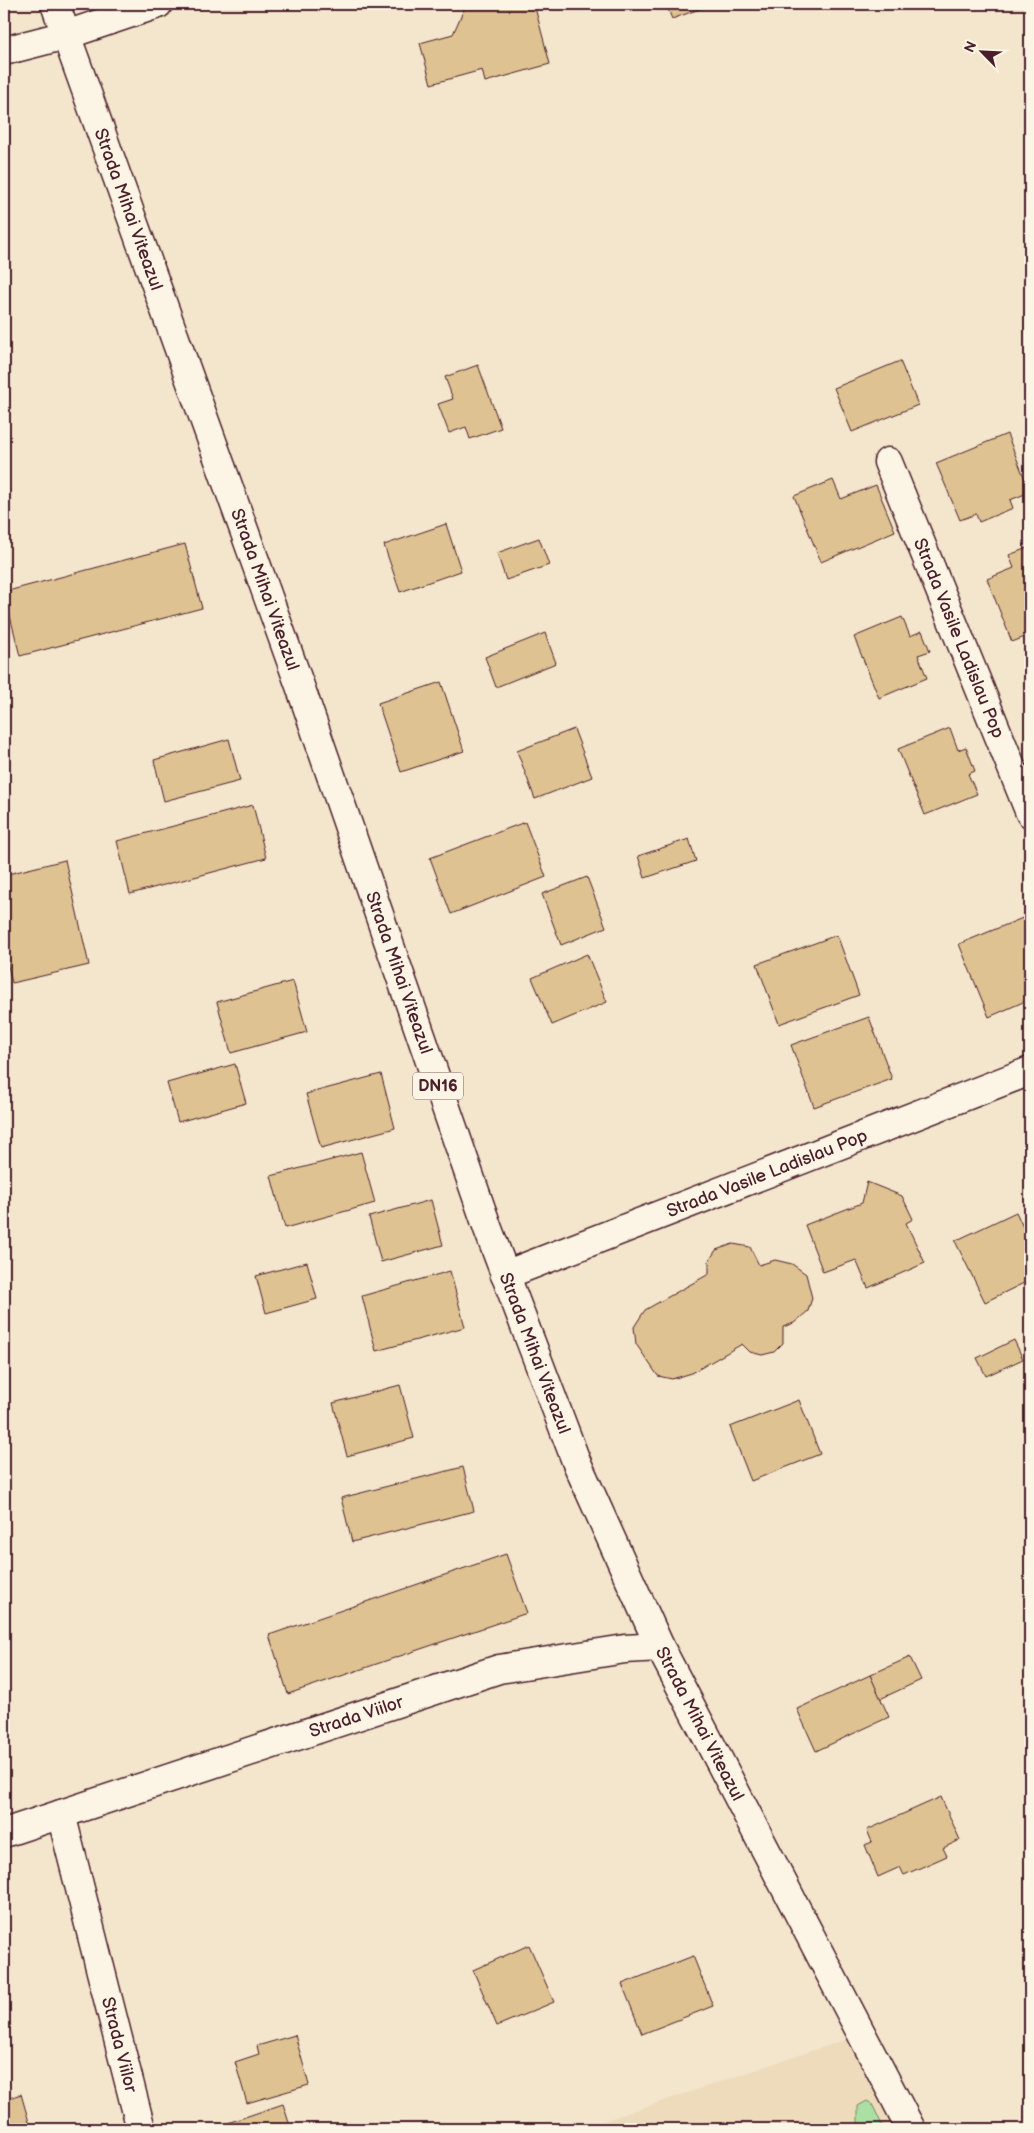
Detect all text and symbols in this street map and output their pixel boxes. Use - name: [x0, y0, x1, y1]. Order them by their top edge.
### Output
- north arrow: [956, 28, 1006, 78]
- text: N: [961, 39, 980, 55]
- street label: Strada Mihai Viteazul: [90, 125, 167, 293]
- street label: Strada Mihai Viteazul: [227, 506, 304, 673]
- street label: Strada Vasile Ladislau Pop: [909, 535, 1009, 741]
- street label: Strada Mihai Viteazul: [361, 889, 437, 1057]
- road number: DN16: [413, 1072, 463, 1100]
- street label: Strada Vasile Ladislau Pop: [663, 1125, 870, 1222]
- street label: Strada Mihai Viteazul: [495, 1270, 575, 1437]
- street label: Strada Mihai Viteazul: [651, 1643, 749, 1804]
- street label: Strada Viilor: [306, 1691, 406, 1742]
- street label: Strada Viilor: [97, 1995, 142, 2095]

